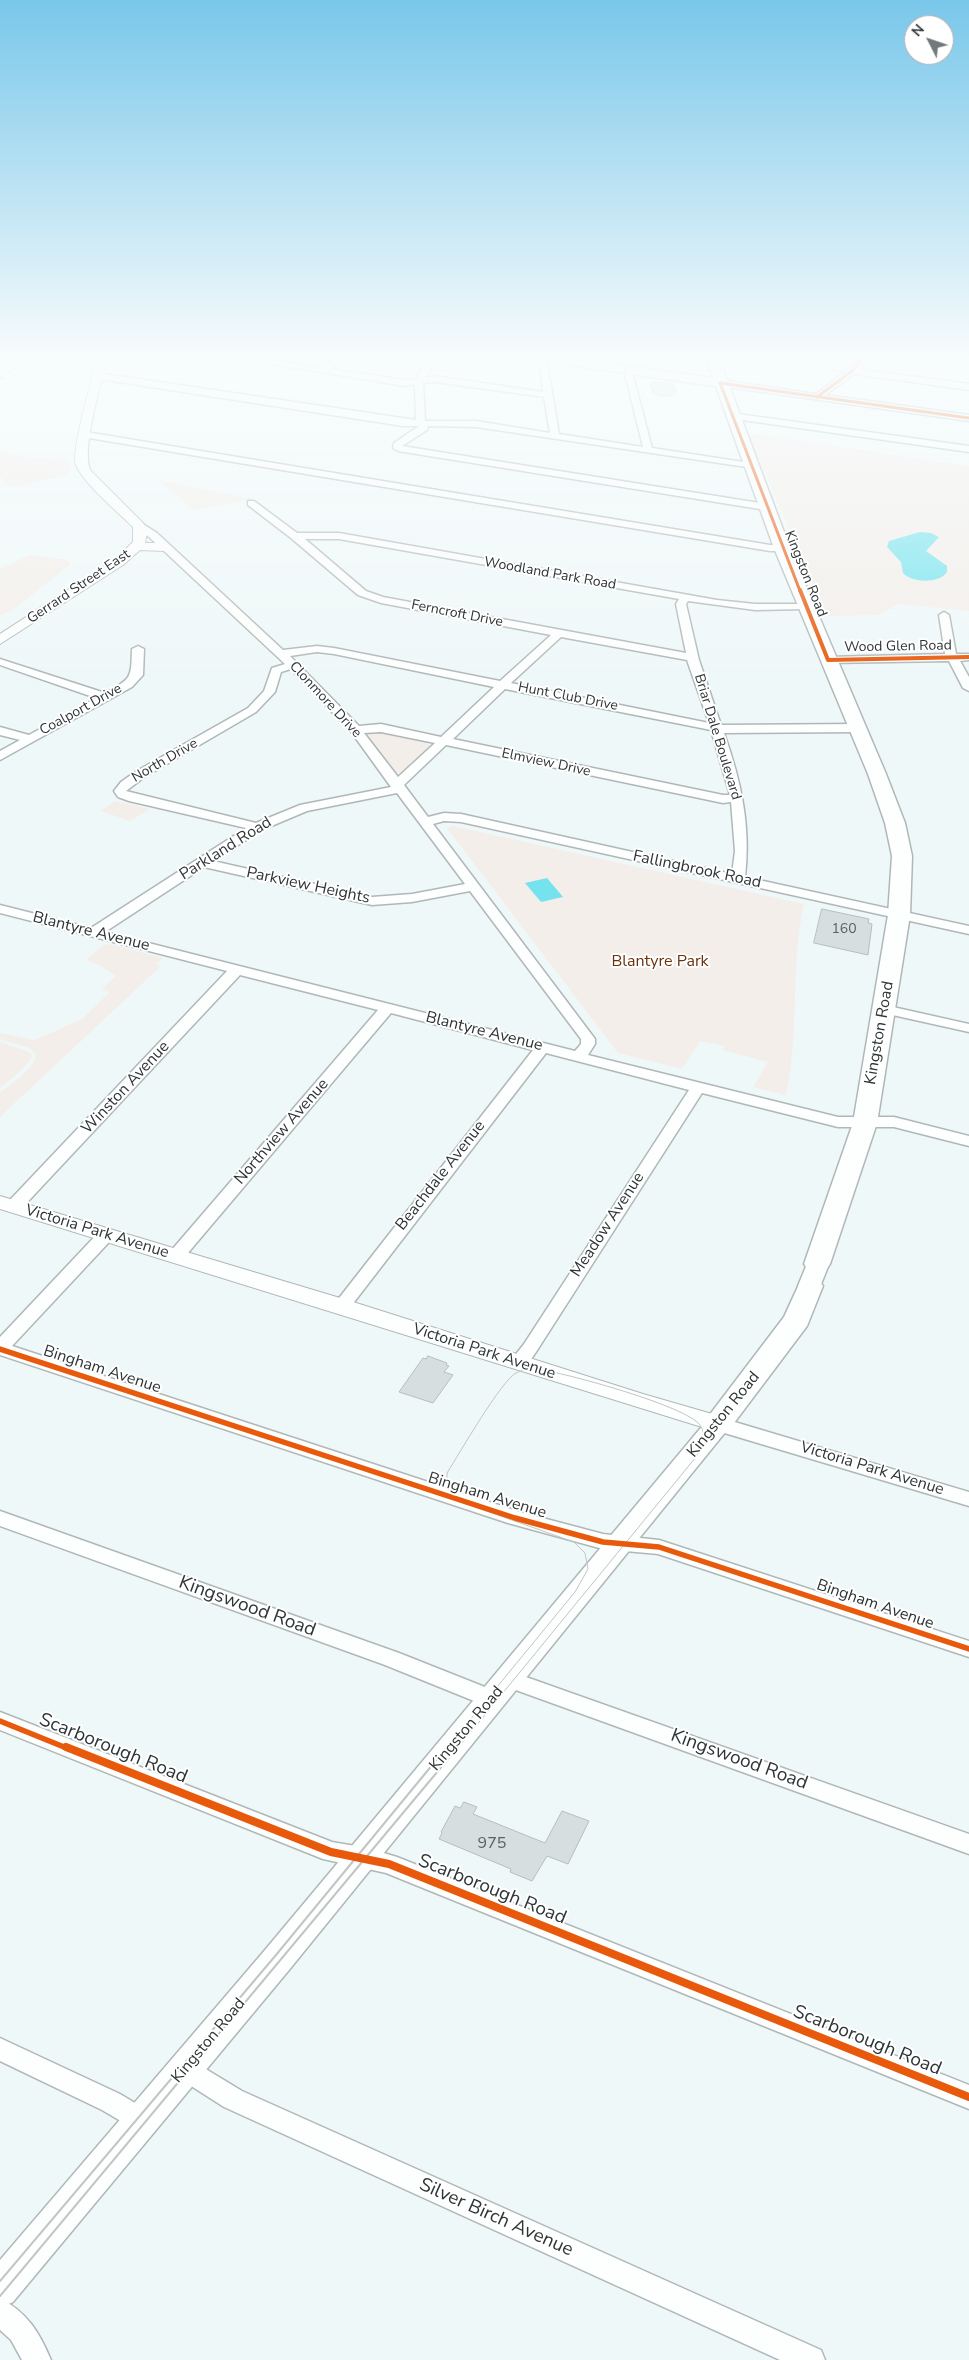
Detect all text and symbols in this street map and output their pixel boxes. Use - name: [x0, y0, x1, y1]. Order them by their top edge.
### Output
- north arrow: [904, 15, 954, 65]
- text: N: [907, 20, 929, 41]
- street label: Kingston Road: [780, 528, 830, 620]
- street label: Gerrard Street East: [24, 546, 134, 628]
- street label: Woodland Park Road: [483, 554, 617, 594]
- street label: Ferncroft Drive: [410, 597, 504, 631]
- street label: Wood Glen Road: [844, 638, 952, 656]
- street label: Clonmore Drive: [285, 658, 365, 742]
- street label: Briar Dale Boulevard: [690, 672, 744, 802]
- street label: Hunt Club Drive: [517, 679, 619, 715]
- street label: Coalport Drive: [37, 681, 125, 739]
- street label: North Drive: [129, 735, 201, 787]
- street label: Elmview Drive: [500, 745, 592, 781]
- street label: Parkland Road: [176, 813, 276, 885]
- street label: Fallingbrook Road: [631, 847, 763, 893]
- street label: Parkview Heights: [244, 864, 372, 908]
- street label: Blantyre Avenue: [31, 908, 151, 956]
- house number: 160: [831, 922, 857, 938]
- park label: Blantyre Park: [611, 952, 709, 972]
- street label: Kingston Road: [861, 980, 899, 1086]
- street label: Blantyre Avenue: [424, 1008, 544, 1056]
- street label: Winston Avenue: [78, 1038, 174, 1138]
- street label: Northview Avenue: [231, 1075, 333, 1189]
- street label: Beachdale Avenue: [392, 1117, 490, 1235]
- street label: Meadow Avenue: [567, 1169, 649, 1281]
- street label: Victoria Park Avenue: [23, 1201, 171, 1263]
- street label: Victoria Park Avenue: [410, 1320, 558, 1384]
- street label: Bingham Avenue: [41, 1342, 163, 1398]
- street label: Kingston Road: [684, 1368, 764, 1462]
- street label: Victoria Park Avenue: [798, 1438, 946, 1500]
- street label: Bingham Avenue: [425, 1469, 549, 1523]
- street label: Kingswood Road: [175, 1572, 319, 1642]
- street label: Bingham Avenue: [814, 1576, 936, 1634]
- street label: Kingston Road: [426, 1683, 508, 1775]
- street label: Scarborough Road: [36, 1709, 190, 1789]
- street label: Kingswood Road: [667, 1725, 811, 1795]
- house number: 975: [478, 1834, 506, 1854]
- street label: Scarborough Road: [415, 1850, 569, 1930]
- street label: Kingston Road: [168, 1995, 250, 2087]
- street label: Scarborough Road: [790, 2001, 944, 2081]
- street label: Silver Birch Avenue: [416, 2174, 576, 2262]

